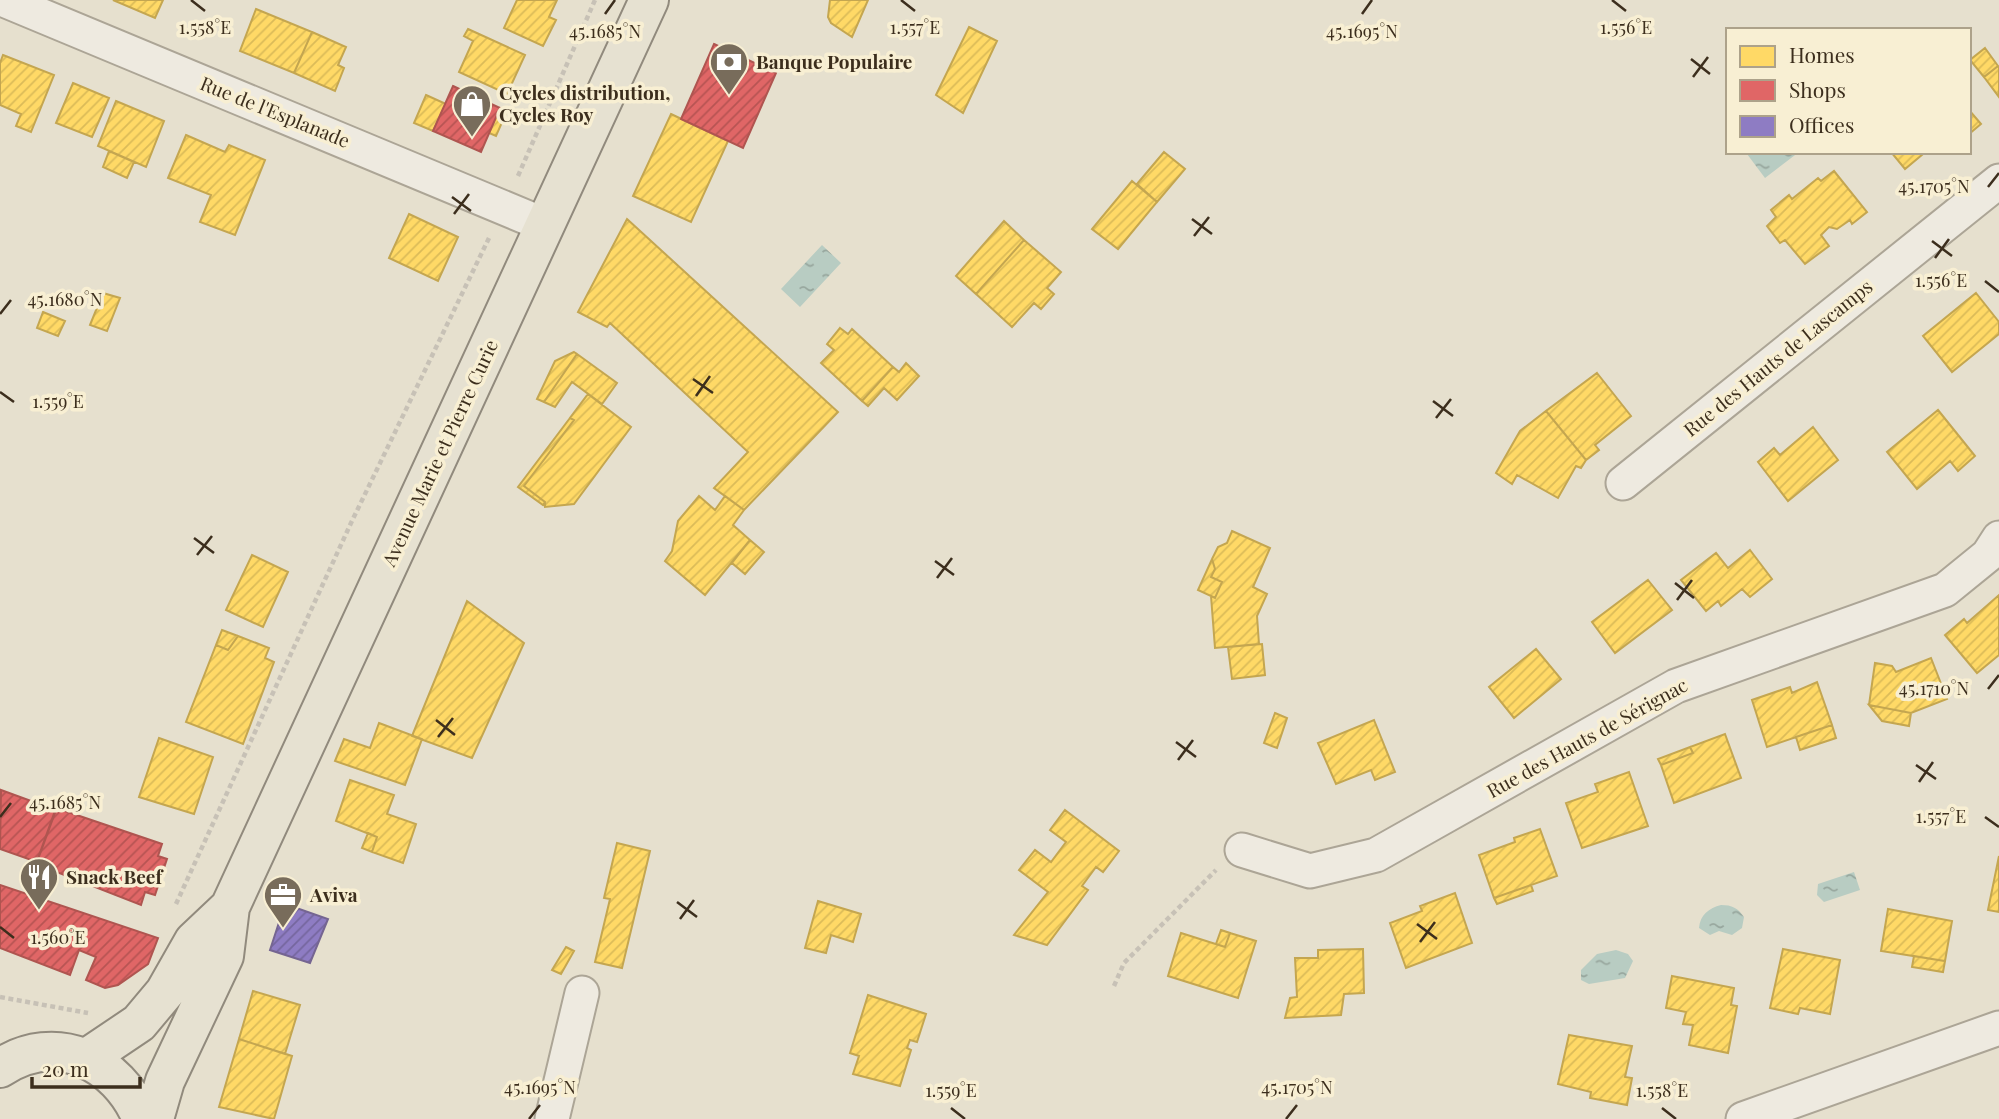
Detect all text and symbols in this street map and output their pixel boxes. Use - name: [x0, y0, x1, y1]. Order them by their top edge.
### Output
- text: 1.558°E: [179, 15, 231, 39]
- text: 1.557°E: [890, 15, 940, 39]
- text: 1.556°E: [1600, 15, 1652, 39]
- text: 45.1685°N: [569, 19, 641, 43]
- text: 45.1695°N: [1326, 19, 1398, 43]
- legend: [1726, 28, 1971, 154]
- text: Homes: [1789, 40, 1855, 68]
- bank icon: Banque Populaire: [708, 41, 750, 96]
- place label: Banque Populaire: [756, 48, 912, 74]
- street label: Rue de l'Esplanade: [197, 69, 354, 153]
- text: Shops: [1789, 75, 1846, 103]
- place label: Cycles distribution, Cycles Roy: [499, 79, 670, 127]
- shop icon: Cycles distribution, Cycles Roy: [451, 83, 493, 138]
- text: Offices: [1789, 110, 1854, 138]
- text: 45.1705°N: [1898, 174, 1970, 198]
- text: 1.556°E: [1915, 268, 1967, 292]
- street label: Rue des Hauts de Lascamps: [1678, 273, 1877, 442]
- text: 45.1680°N: [27, 287, 103, 311]
- street label: Avenue Marie et Pierre Curie: [375, 335, 503, 571]
- text: 1.559°E: [32, 389, 84, 413]
- street label: Rue des Hauts de Sérignac: [1482, 671, 1692, 803]
- text: 45.1710°N: [1899, 676, 1970, 700]
- text: 45.1685°N: [29, 790, 101, 814]
- text: 1.557°E: [1916, 804, 1966, 828]
- restaurant icon: Snack Beef: [18, 856, 60, 911]
- place label: Snack Beef: [66, 863, 164, 889]
- office icon: Aviva: [262, 874, 304, 929]
- place label: Aviva: [309, 881, 358, 907]
- text: 1.560°E: [30, 925, 86, 949]
- scale bar: [32, 1046, 140, 1090]
- text: 20 m: [42, 1054, 89, 1082]
- text: 45.1695°N: [504, 1075, 576, 1099]
- text: 45.1705°N: [1261, 1075, 1333, 1099]
- text: 1.559°E: [925, 1078, 977, 1102]
- text: 1.558°E: [1636, 1078, 1688, 1102]

